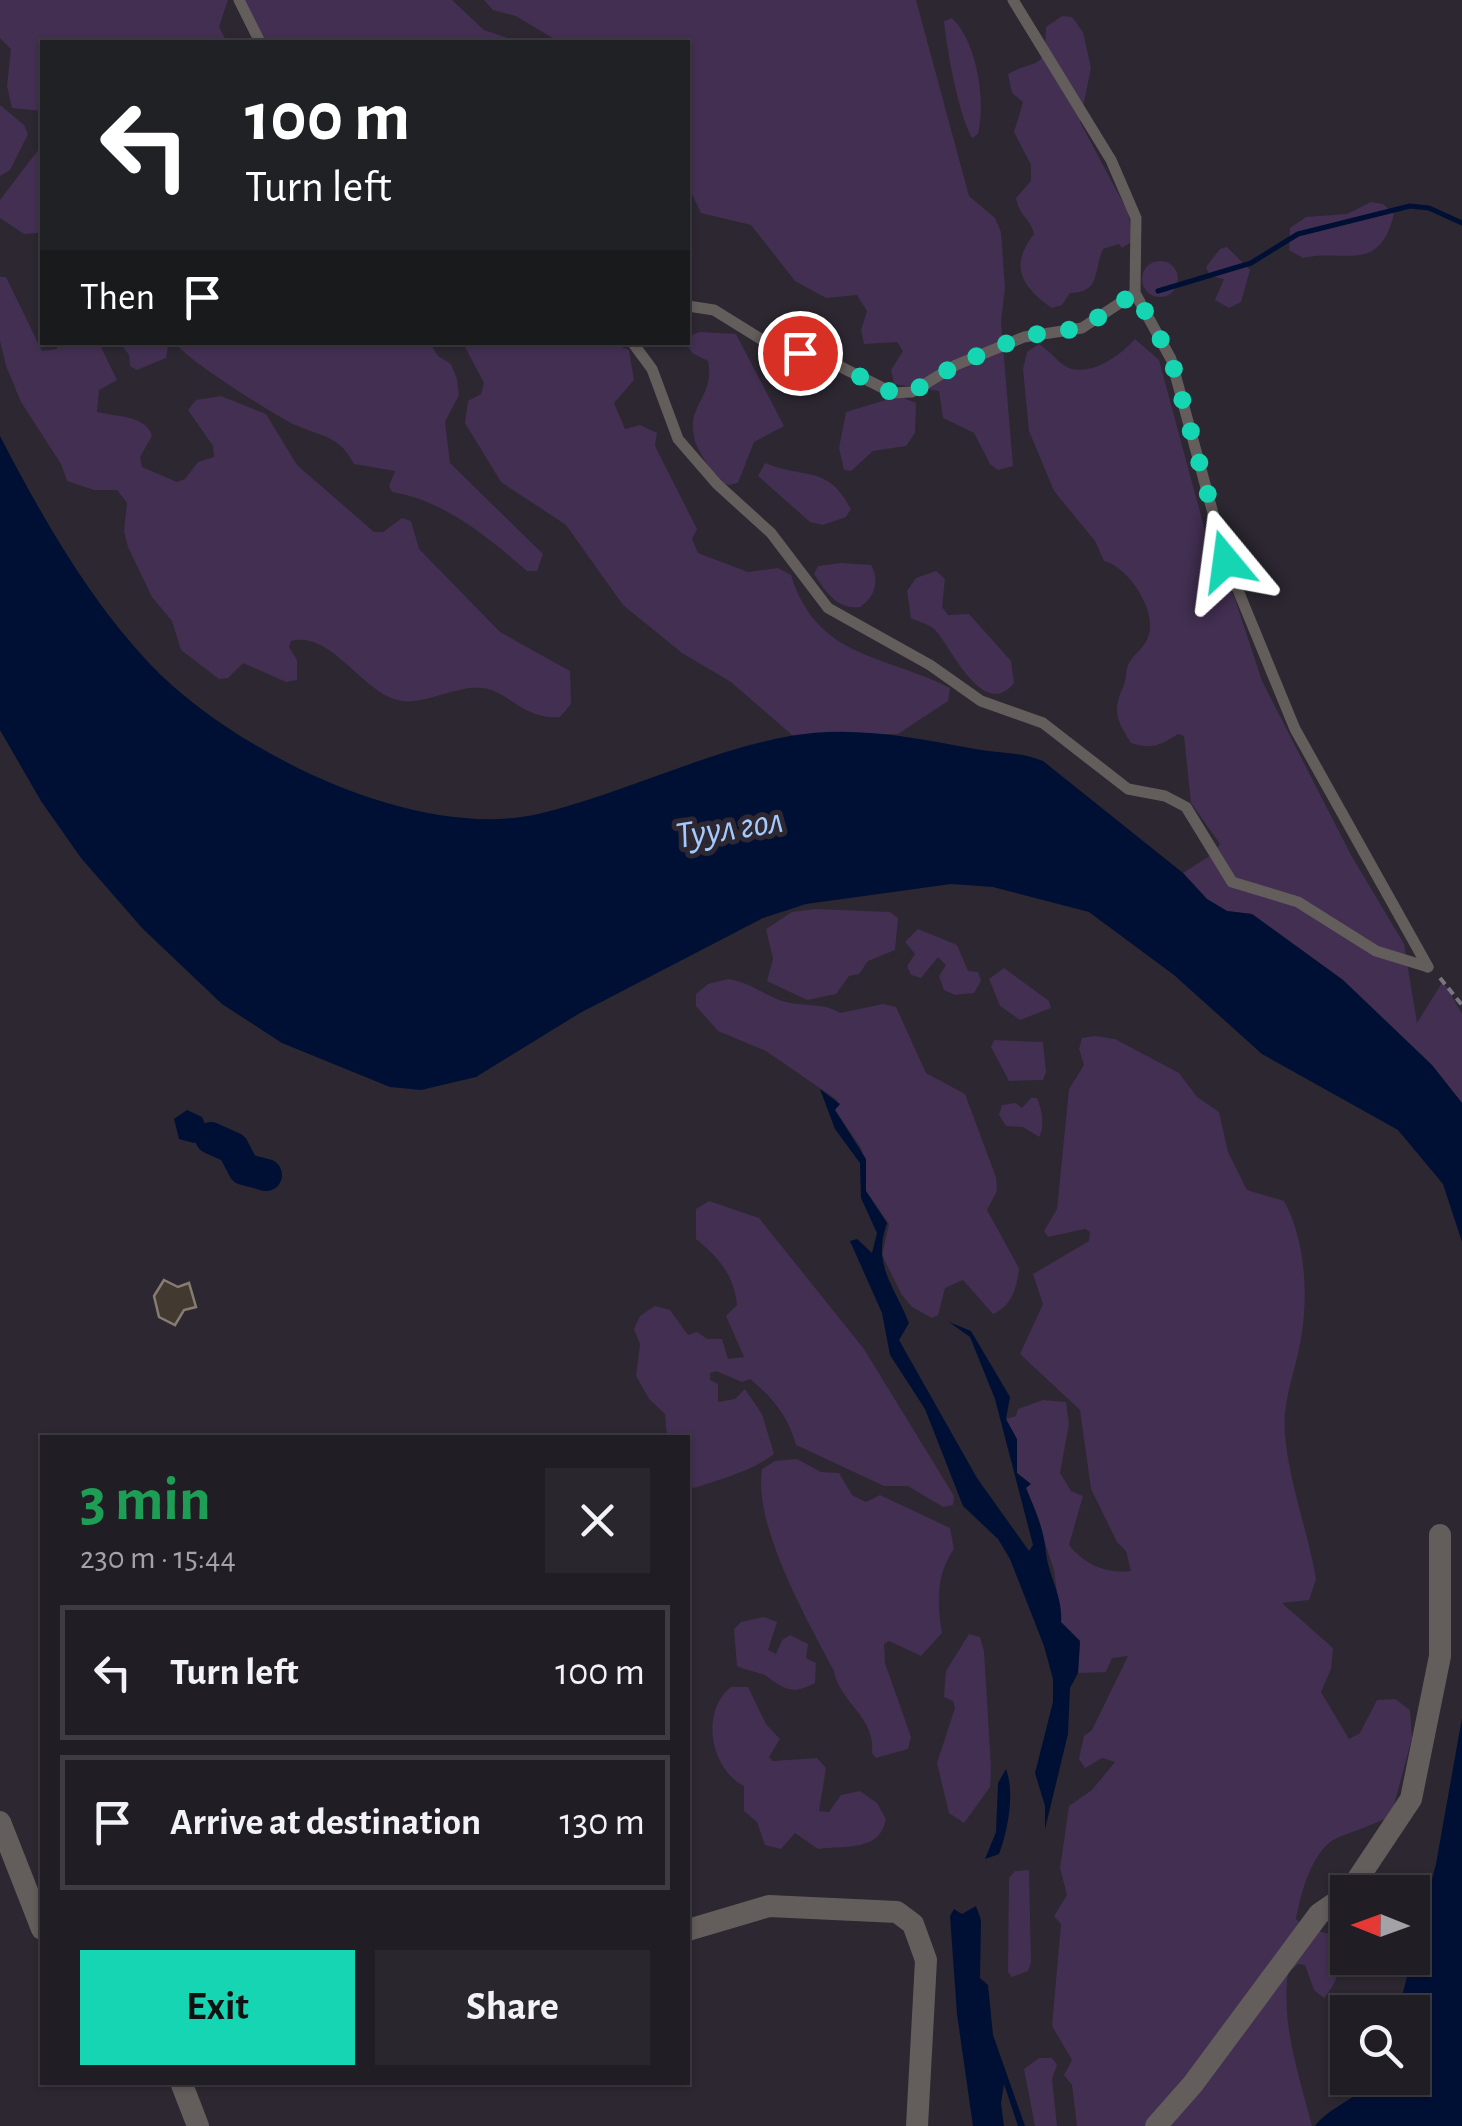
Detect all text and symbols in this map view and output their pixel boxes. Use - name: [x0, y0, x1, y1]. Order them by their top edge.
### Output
- icon: left: [80, 80, 210, 210]
- text: 100 m: [245, 83, 410, 153]
- text: Turn left: [245, 165, 392, 210]
- icon: arrive: [175, 270, 230, 325]
- text: Then: [80, 279, 155, 317]
- pin: [758, 311, 843, 396]
- icon: arrive: [773, 326, 828, 381]
- position arrow: [1174, 509, 1278, 613]
- water label: Туул гол: [673, 802, 786, 856]
- button: close: [545, 1468, 650, 1573]
- text: 3 min: [80, 1471, 211, 1531]
- text: 230 m · 15:44: [80, 1542, 236, 1574]
- icon: left: [85, 1645, 140, 1700]
- text: Turn left: [170, 1654, 298, 1692]
- text: 100 m: [555, 1654, 645, 1692]
- icon: arrive: [85, 1795, 140, 1850]
- text: Arrive at destination: [170, 1804, 481, 1842]
- text: 130 m: [560, 1804, 645, 1842]
- north arrow: [1330, 1875, 1430, 1975]
- map controls: [1330, 1875, 1430, 2095]
- button: Exit: [80, 1950, 355, 2065]
- button: Share: [375, 1950, 650, 2065]
- button: search: [1330, 1995, 1430, 2095]

